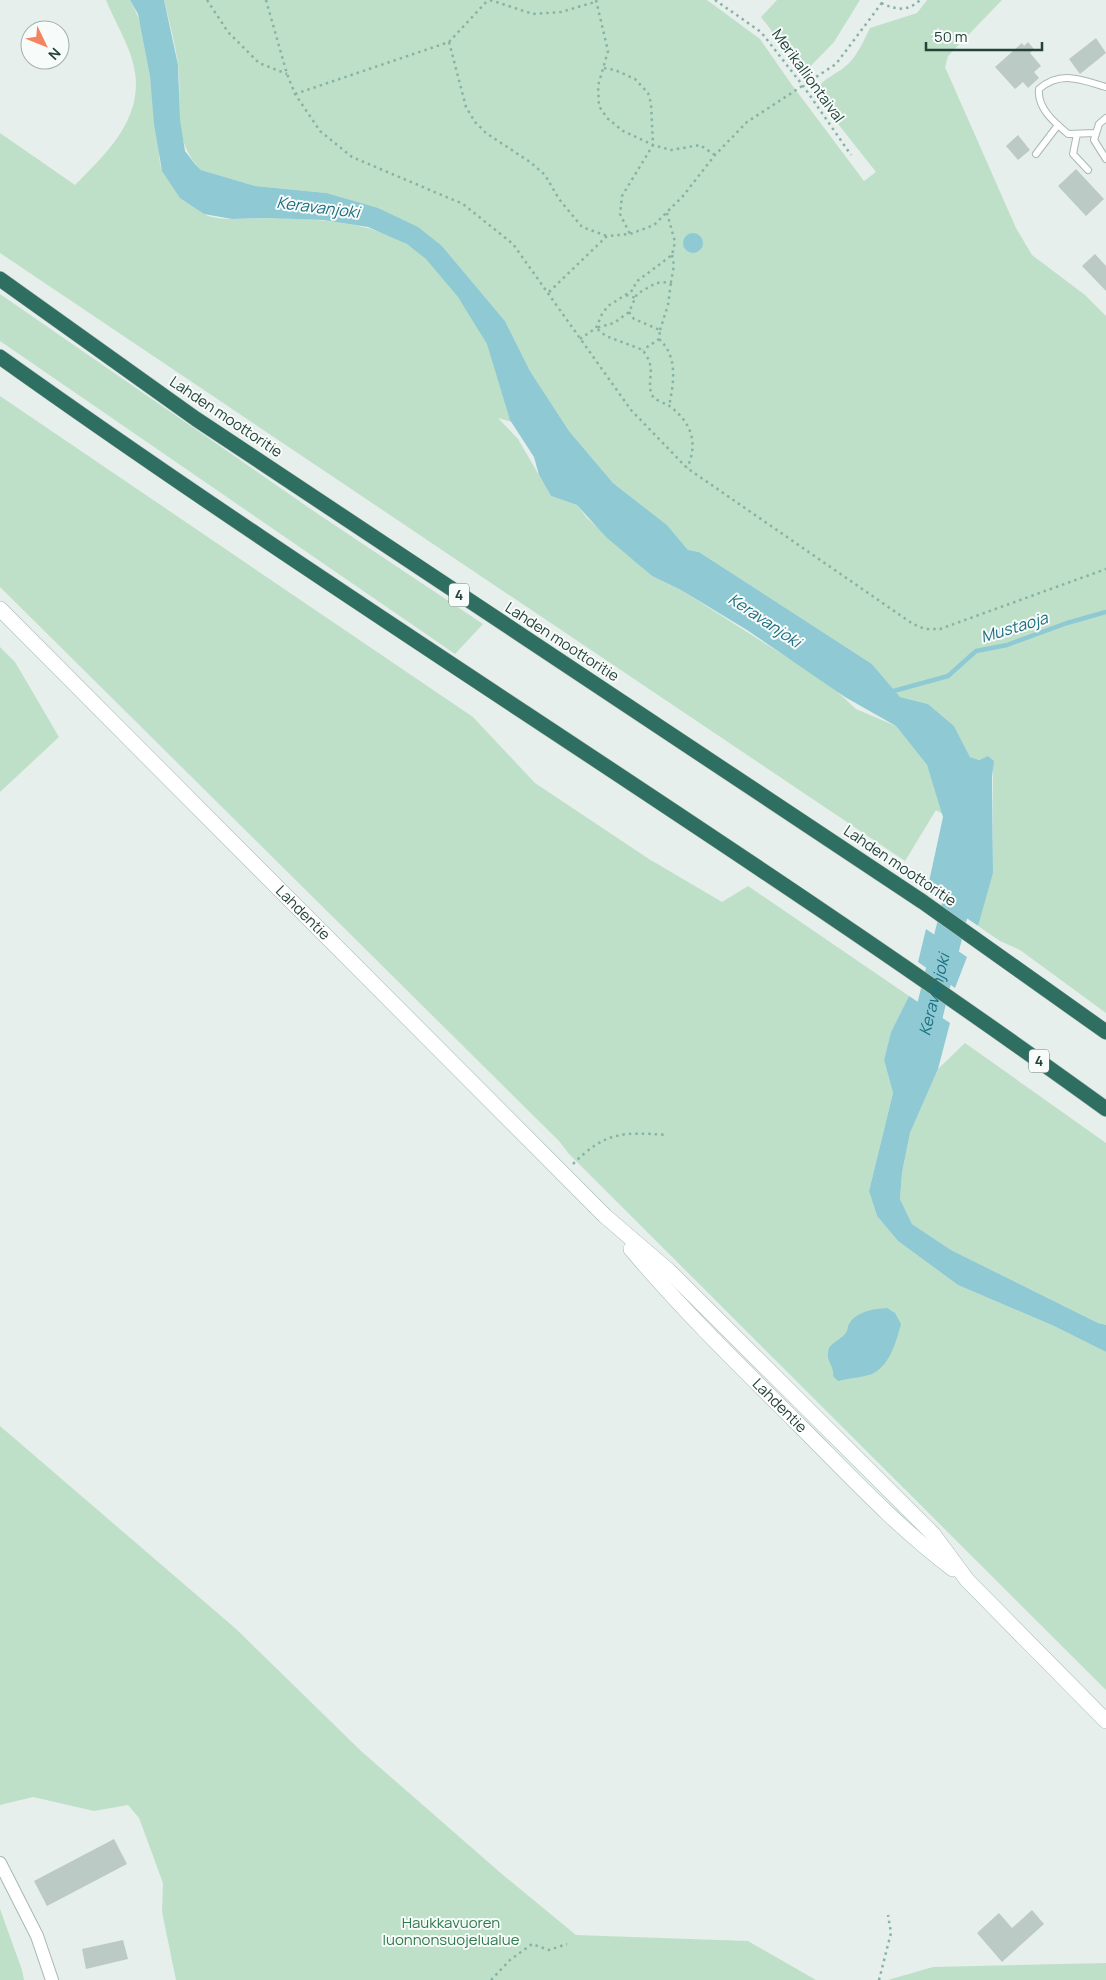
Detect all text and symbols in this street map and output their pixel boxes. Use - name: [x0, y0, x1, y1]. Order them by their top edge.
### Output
- north arrow: [20, 20, 70, 70]
- scale bar: [926, 20, 1042, 52]
- street label: Merikalliontaival: [767, 25, 850, 127]
- text: 50 m: [934, 26, 968, 47]
- text: N: [44, 44, 65, 64]
- water label: Keravanjoki: [275, 191, 363, 223]
- street label: Lahden moottoritie: [166, 371, 287, 462]
- road number: 4: [449, 584, 469, 606]
- water label: Keravanjoki: [724, 588, 808, 654]
- street label: Lahden moottoritie: [501, 597, 623, 686]
- water label: Mustaoja: [978, 606, 1051, 648]
- street label: Lahden moottoritie: [840, 820, 961, 911]
- street label: Lahdentie: [271, 880, 335, 945]
- water label: Keravanjoki: [913, 949, 955, 1038]
- road number: 4: [1029, 1050, 1049, 1072]
- street label: Lahdentie: [748, 1373, 812, 1437]
- park label: Haukkavuoren luonnonsuojelualue: [383, 1912, 520, 1950]

